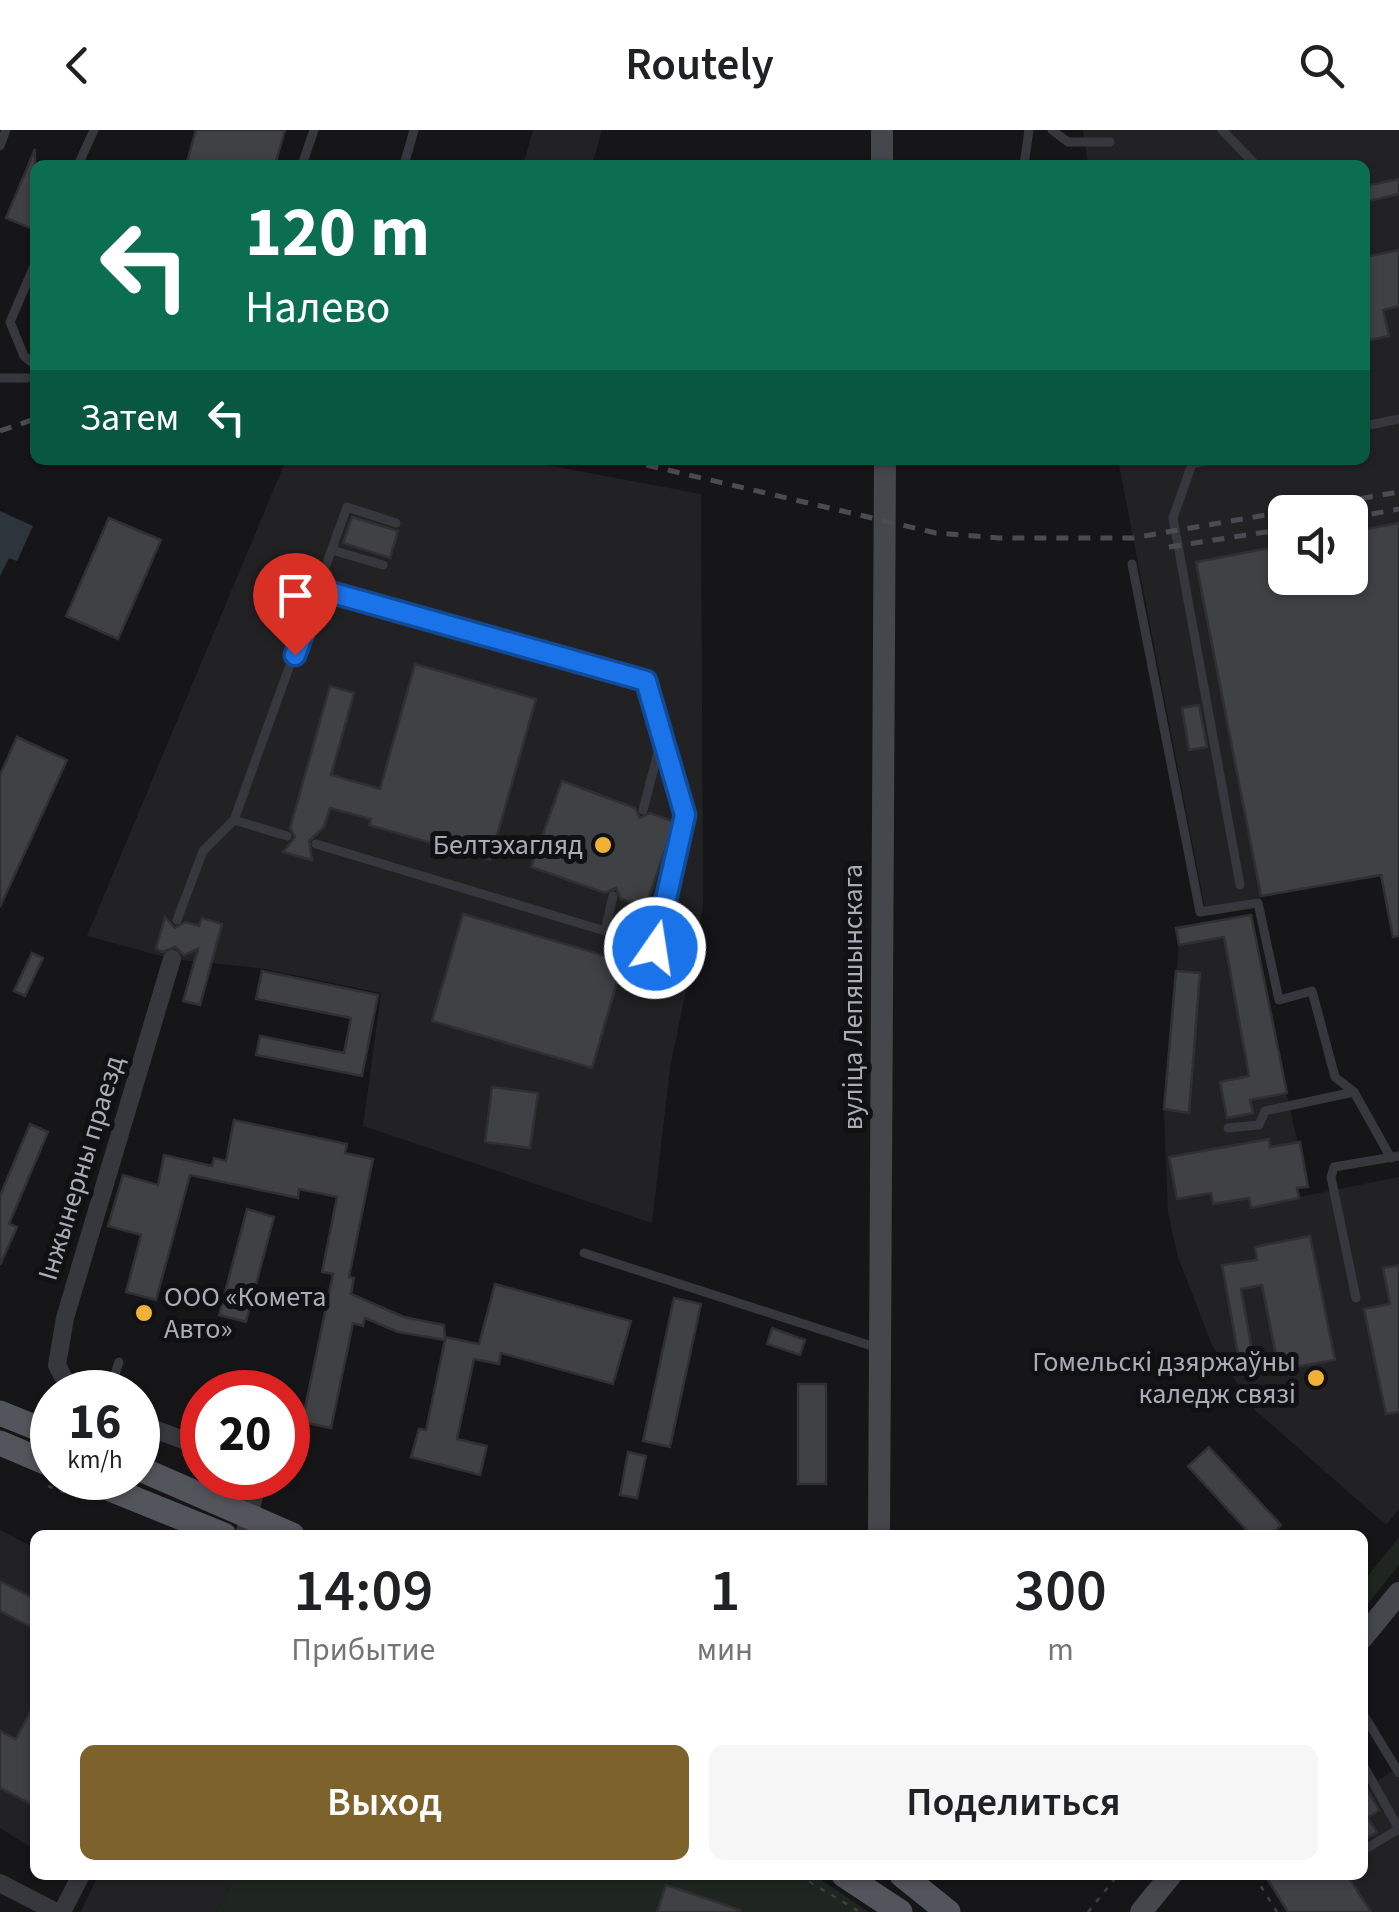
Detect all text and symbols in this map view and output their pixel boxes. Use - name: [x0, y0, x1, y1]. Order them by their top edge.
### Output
- text: Routely: [625, 33, 774, 97]
- icon: back: [50, 38, 105, 93]
- icon: search: [1294, 38, 1349, 93]
- text: 120 m: [245, 183, 430, 283]
- icon: left: [80, 200, 210, 330]
- text: Налево: [245, 276, 391, 340]
- icon: left: [199, 390, 254, 445]
- text: Затем: [80, 391, 179, 445]
- map controls: [1268, 495, 1368, 595]
- button: sound: [1268, 495, 1368, 595]
- pin: [253, 553, 338, 656]
- icon: arrive: [268, 568, 323, 623]
- place label: Белтэхагляд: [433, 825, 583, 865]
- marker: Белтэхагляд: [592, 834, 614, 856]
- street label: вуліца Лепяшынскага: [833, 864, 873, 1130]
- position arrow: [603, 896, 707, 1000]
- street label: Інжынерны праезд: [28, 1051, 134, 1285]
- place label: ООО «Комета Авто»: [164, 1277, 326, 1349]
- marker: ООО «Комета Авто»: [133, 1302, 155, 1324]
- place label: Гомельскі дзяржаўны каледж связі: [1032, 1342, 1296, 1414]
- marker: Гомельскі дзяржаўны каледж связі: [1305, 1367, 1327, 1389]
- speed limit sign: 20: [180, 1370, 310, 1500]
- text: 16: [69, 1387, 121, 1458]
- text: km/h: [67, 1442, 123, 1478]
- text: 14:09: [294, 1549, 433, 1634]
- text: 1: [710, 1549, 740, 1634]
- text: 300: [1014, 1549, 1107, 1634]
- text: Прибытие: [291, 1627, 435, 1673]
- text: мин: [697, 1627, 753, 1673]
- text: m: [1047, 1627, 1074, 1673]
- button: Выход: [80, 1745, 689, 1860]
- button: Поделиться: [709, 1745, 1318, 1860]

